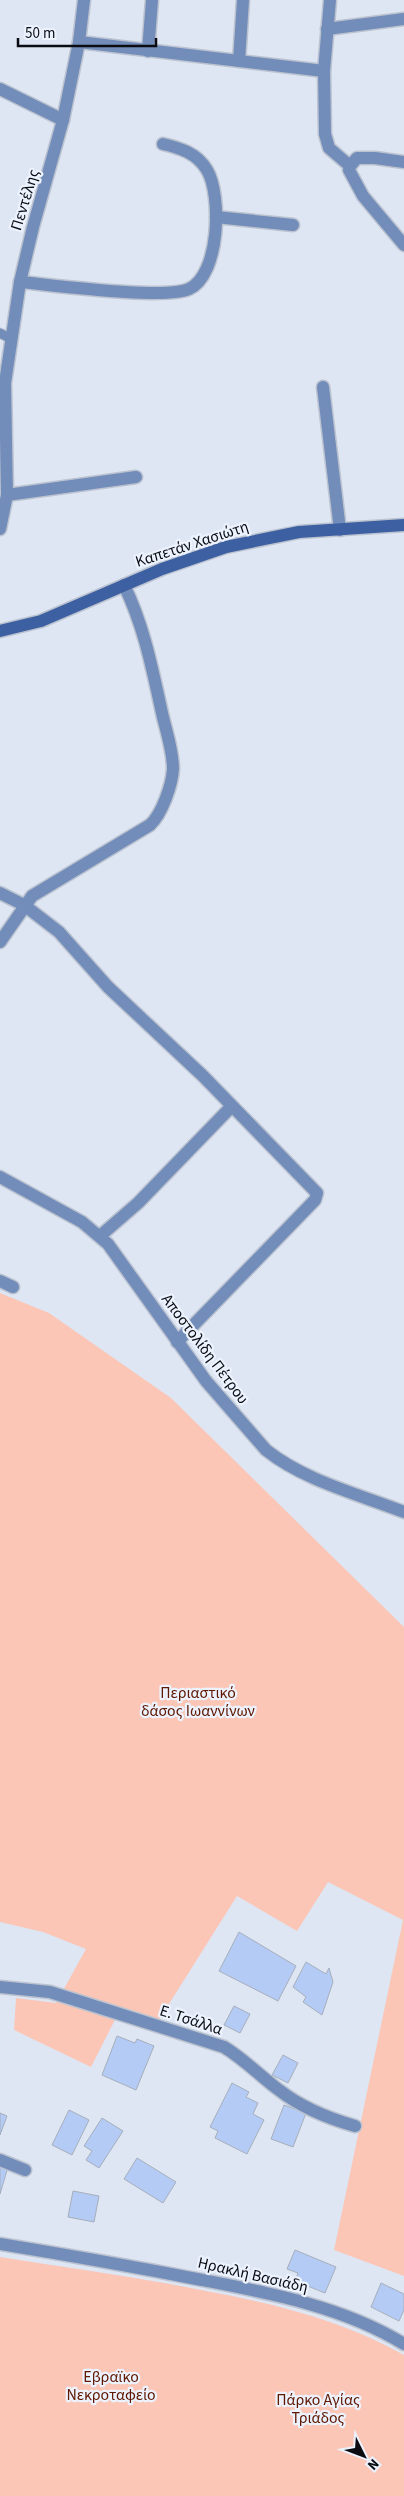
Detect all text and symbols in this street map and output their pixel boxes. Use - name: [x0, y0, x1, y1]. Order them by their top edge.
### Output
- scale bar: [18, 15, 155, 47]
- text: 50 m: [25, 23, 55, 44]
- street label: Πεντέλης: [5, 167, 45, 233]
- street label: Καπετάν Χασιώτη: [133, 515, 251, 573]
- street label: Αποστολίδη Πέτρου: [156, 1289, 254, 1409]
- park label: Περιαστικό δάσος Ιωαννίνων: [141, 1682, 255, 1722]
- street label: Ε. Τσάλλα: [157, 2000, 225, 2040]
- street label: Ηρακλή Βασιάδη: [196, 2252, 310, 2298]
- park label: Εβραϊκο Νεκροταφείο: [66, 2366, 156, 2406]
- park label: Πάρκο Αγίας Τριάδος: [276, 2389, 360, 2429]
- north arrow: [339, 2431, 389, 2481]
- text: N: [362, 2454, 383, 2474]

